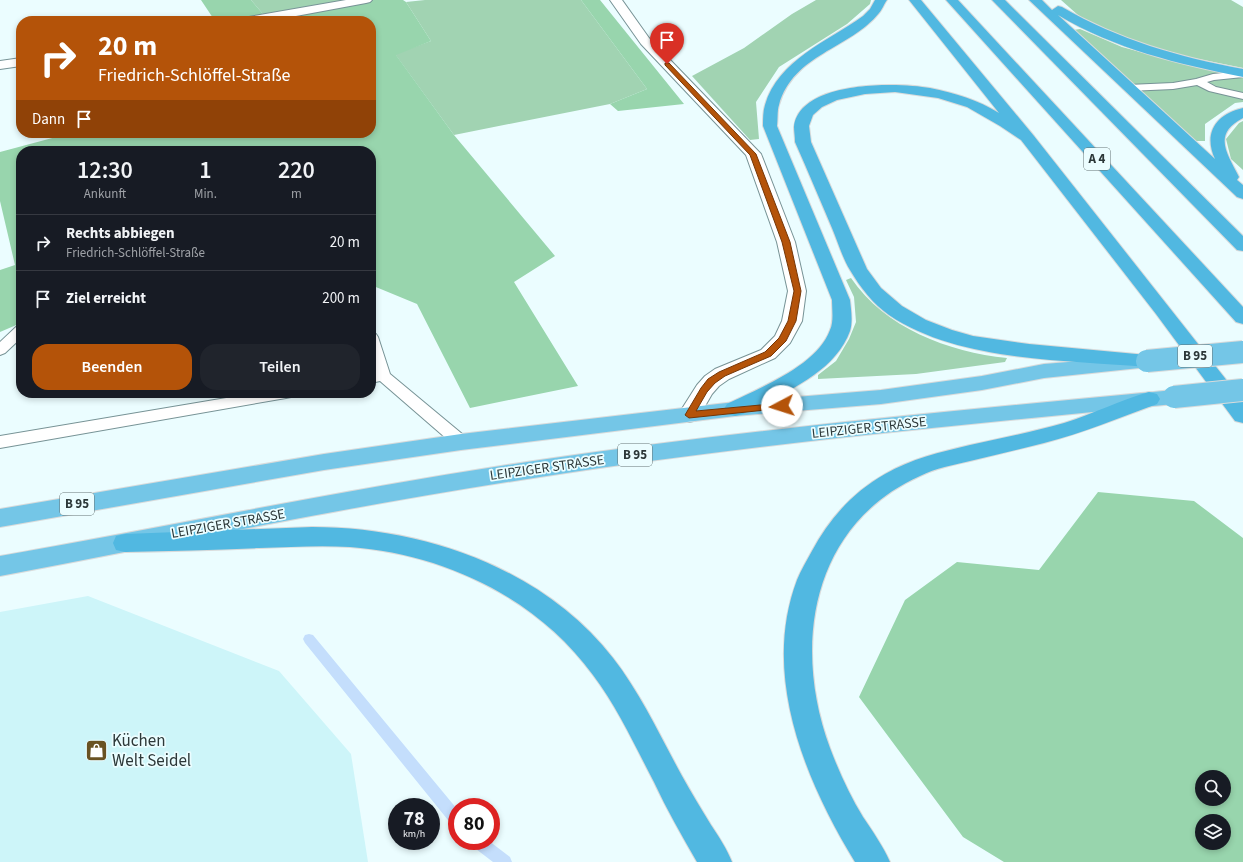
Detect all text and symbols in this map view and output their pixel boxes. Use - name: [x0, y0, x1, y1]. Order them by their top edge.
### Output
- pin: [650, 23, 684, 64]
- text: 20 m: [98, 26, 157, 66]
- icon: arrive: [656, 29, 678, 51]
- icon: right: [32, 32, 84, 84]
- text: Friedrich-Schlöffel-Straße: [98, 63, 290, 88]
- icon: arrive: [73, 108, 95, 130]
- text: Dann: [32, 109, 65, 130]
- road number: A 4: [1084, 148, 1110, 170]
- text: 12:30: [77, 153, 133, 188]
- text: 1: [199, 153, 212, 188]
- text: 220: [278, 153, 315, 188]
- text: Ankunft: [84, 185, 126, 203]
- text: Min.: [194, 185, 217, 203]
- text: m: [291, 185, 302, 203]
- text: Rechts abbiegen: [66, 223, 175, 244]
- icon: right: [32, 232, 54, 254]
- text: 20 m: [330, 232, 360, 253]
- text: Friedrich-Schlöffel-Straße: [66, 244, 205, 262]
- icon: arrive: [32, 288, 54, 310]
- text: Ziel erreicht: [66, 288, 146, 309]
- text: 200 m: [322, 288, 360, 309]
- button: Beenden: [32, 344, 192, 390]
- button: Teilen: [200, 344, 360, 390]
- road number: B 95: [1178, 345, 1212, 367]
- position arrow: [761, 385, 803, 427]
- street label: LEIPZIGER STRASSE: [811, 412, 927, 444]
- road number: B 95: [618, 444, 652, 466]
- street label: LEIPZIGER STRASSE: [489, 450, 605, 486]
- road number: B 95: [60, 493, 94, 515]
- street label: LEIPZIGER STRASSE: [170, 504, 286, 544]
- place label: Küchen Welt Seidel: [112, 729, 191, 773]
- shop icon: Küchen Welt Seidel: [84, 738, 110, 764]
- map controls: [1195, 770, 1231, 850]
- button: search: [1195, 770, 1231, 806]
- speed limit sign: 80: [448, 798, 500, 850]
- text: 78: [403, 805, 425, 833]
- button: layers: [1195, 814, 1231, 850]
- text: km/h: [403, 827, 425, 841]

